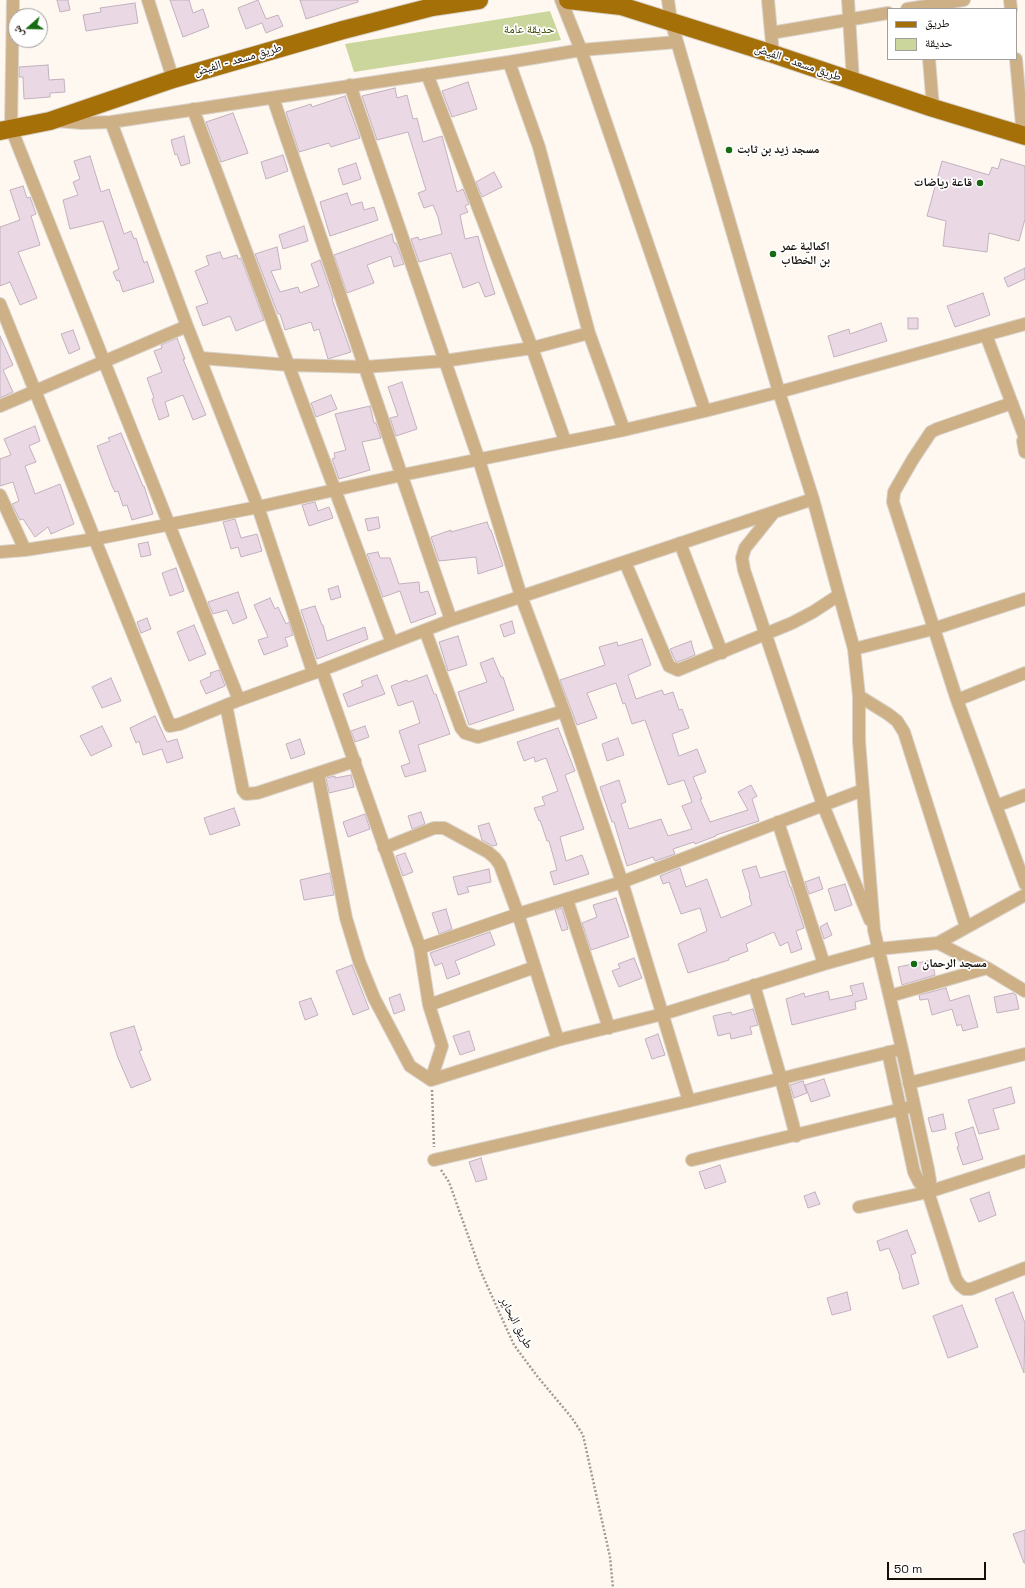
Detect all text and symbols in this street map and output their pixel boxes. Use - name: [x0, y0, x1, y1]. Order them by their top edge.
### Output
- north arrow: [8, 8, 48, 48]
- legend: [887, 8, 1017, 60]
- text: طريق: [925, 15, 950, 31]
- park label: حديقة عامة: [504, 23, 554, 37]
- text: ش: [9, 24, 26, 40]
- text: حديقة: [925, 35, 953, 51]
- street label: طريق مسعد - الفيض: [192, 41, 284, 79]
- street label: طريق مسعد - الفيض: [753, 41, 843, 85]
- place label: مسجد زيد بن ثابت: [737, 143, 820, 157]
- marker: مسجد زيد بن ثابت: [724, 145, 734, 155]
- place label: قاعة رياضات: [914, 176, 972, 190]
- marker: قاعة رياضات: [975, 178, 985, 188]
- place label: اكمالية عمر بن الخطاب: [781, 240, 830, 268]
- marker: اكمالية عمر بن الخطاب: [768, 249, 778, 259]
- place label: مسجد الرحمان: [922, 957, 987, 971]
- marker: مسجد الرحمان: [909, 959, 919, 969]
- street label: طريق البحاير: [496, 1295, 536, 1351]
- scale bar: [889, 1554, 988, 1580]
- text: 50 m: [894, 1561, 922, 1577]

